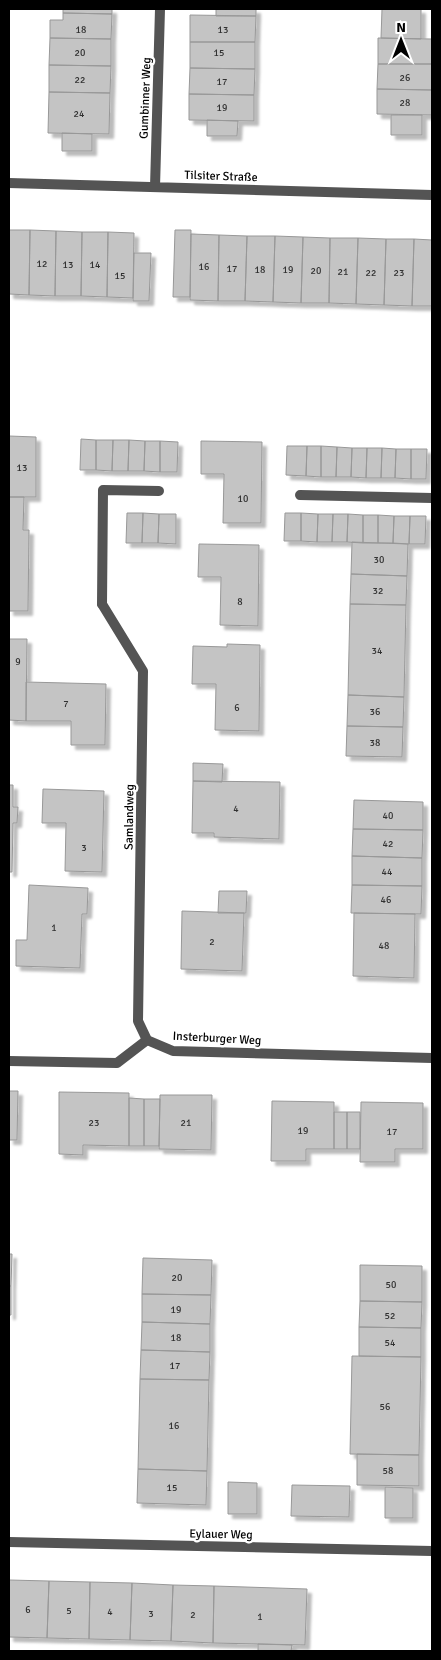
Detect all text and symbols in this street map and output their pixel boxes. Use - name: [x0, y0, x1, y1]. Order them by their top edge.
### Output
- north arrow: [376, 15, 426, 65]
- text: N: [396, 19, 406, 36]
- house number: 18: [76, 24, 86, 36]
- house number: 13: [218, 24, 228, 36]
- house number: 20: [75, 47, 85, 59]
- house number: 15: [214, 47, 224, 59]
- street label: Gumbinner Weg: [137, 57, 154, 139]
- house number: 26: [400, 72, 410, 84]
- house number: 22: [75, 74, 85, 86]
- house number: 17: [217, 76, 227, 88]
- house number: 28: [400, 97, 410, 109]
- house number: 19: [217, 102, 227, 114]
- house number: 24: [74, 108, 85, 120]
- street label: Tilsiter Straße: [184, 168, 258, 185]
- house number: 12: [37, 258, 47, 270]
- house number: 13: [63, 259, 73, 271]
- house number: 14: [90, 259, 101, 271]
- house number: 16: [199, 261, 209, 273]
- house number: 17: [227, 263, 237, 275]
- house number: 18: [255, 264, 265, 276]
- house number: 19: [283, 264, 293, 276]
- house number: 20: [311, 265, 321, 277]
- house number: 21: [338, 266, 348, 278]
- house number: 22: [366, 267, 376, 279]
- house number: 23: [394, 267, 404, 279]
- house number: 15: [115, 270, 125, 282]
- house number: 13: [17, 462, 27, 474]
- house number: 10: [238, 493, 248, 505]
- house number: 30: [374, 554, 384, 566]
- house number: 32: [373, 585, 383, 597]
- house number: 8: [237, 596, 243, 608]
- house number: 34: [372, 645, 383, 657]
- house number: 9: [15, 656, 21, 668]
- house number: 7: [63, 698, 69, 710]
- house number: 6: [234, 702, 240, 714]
- house number: 36: [370, 706, 380, 718]
- house number: 38: [370, 737, 380, 749]
- street label: Samlandweg: [121, 784, 138, 850]
- house number: 4: [233, 803, 239, 815]
- house number: 40: [383, 810, 393, 822]
- house number: 42: [383, 838, 393, 850]
- house number: 3: [81, 842, 87, 854]
- house number: 44: [382, 866, 393, 878]
- house number: 46: [381, 894, 391, 906]
- house number: 1: [51, 922, 57, 934]
- house number: 2: [209, 936, 215, 948]
- house number: 48: [379, 940, 389, 952]
- street label: Insterburger Weg: [172, 1029, 262, 1048]
- house number: 23: [89, 1117, 99, 1129]
- house number: 21: [181, 1117, 191, 1129]
- house number: 19: [298, 1125, 308, 1137]
- house number: 17: [387, 1126, 397, 1138]
- house number: 20: [172, 1272, 182, 1284]
- house number: 50: [386, 1279, 396, 1291]
- house number: 19: [171, 1304, 181, 1316]
- house number: 52: [385, 1310, 395, 1322]
- house number: 18: [171, 1332, 181, 1344]
- house number: 54: [385, 1337, 396, 1349]
- house number: 17: [170, 1360, 180, 1372]
- house number: 56: [380, 1401, 390, 1413]
- house number: 16: [169, 1420, 179, 1432]
- house number: 58: [383, 1465, 393, 1477]
- house number: 15: [167, 1482, 177, 1494]
- street label: Eylauer Weg: [189, 1526, 253, 1543]
- house number: 6: [25, 1604, 31, 1616]
- house number: 5: [66, 1605, 72, 1617]
- house number: 4: [107, 1606, 113, 1618]
- house number: 3: [148, 1608, 154, 1620]
- house number: 2: [190, 1609, 196, 1621]
- house number: 1: [257, 1611, 263, 1623]

